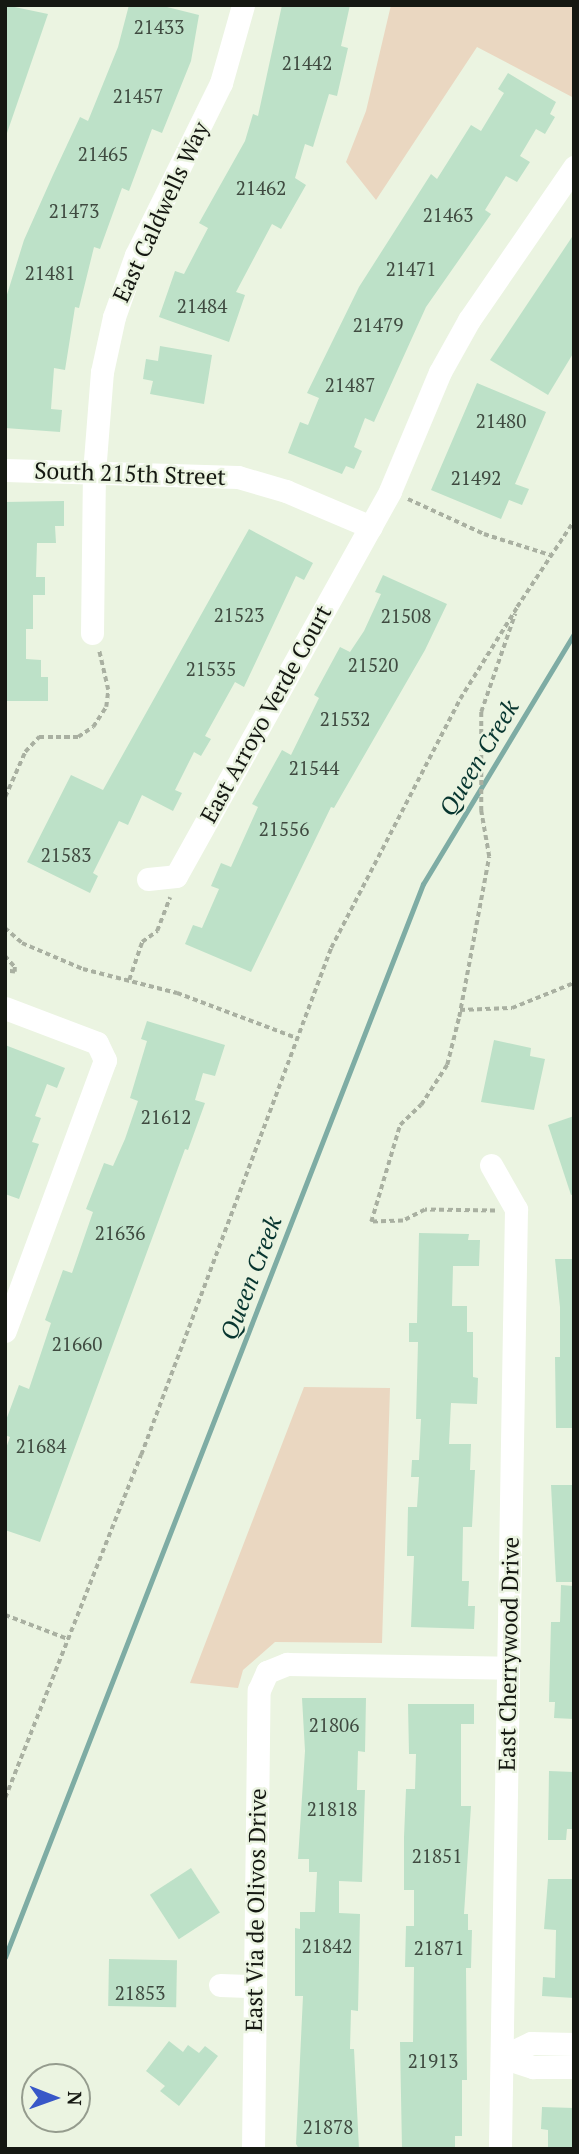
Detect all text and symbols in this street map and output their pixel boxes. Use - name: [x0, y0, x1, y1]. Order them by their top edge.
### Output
- house number: 21433: [134, 16, 184, 38]
- house number: 21442: [282, 52, 332, 74]
- house number: 21457: [113, 85, 163, 107]
- street label: East Caldwells Way: [107, 117, 215, 307]
- house number: 21465: [78, 143, 128, 165]
- house number: 21462: [236, 177, 286, 199]
- house number: 21473: [49, 200, 99, 222]
- house number: 21463: [423, 204, 473, 226]
- house number: 21471: [386, 258, 436, 280]
- house number: 21481: [25, 262, 75, 284]
- house number: 21484: [177, 295, 227, 317]
- house number: 21479: [353, 314, 403, 336]
- house number: 21487: [325, 374, 375, 396]
- house number: 21480: [476, 410, 526, 432]
- street label: South 215th Street: [34, 457, 226, 491]
- house number: 21492: [451, 467, 501, 489]
- street label: East Arroyo Verde Court: [194, 600, 338, 828]
- house number: 21523: [214, 604, 264, 626]
- house number: 21508: [381, 605, 431, 627]
- house number: 21520: [348, 654, 398, 676]
- house number: 21535: [186, 658, 236, 680]
- water label: Queen Creek: [433, 695, 525, 821]
- house number: 21532: [320, 708, 370, 730]
- house number: 21544: [289, 757, 339, 779]
- house number: 21556: [259, 818, 309, 840]
- house number: 21583: [41, 844, 91, 866]
- house number: 21612: [141, 1106, 191, 1128]
- water label: Queen Creek: [214, 1212, 288, 1344]
- house number: 21636: [95, 1222, 145, 1244]
- house number: 21660: [52, 1333, 102, 1355]
- house number: 21684: [16, 1435, 66, 1457]
- street label: East Cherrywood Drive: [493, 1537, 525, 1771]
- house number: 21806: [309, 1714, 359, 1736]
- street label: East Via de Olivos Drive: [240, 1788, 272, 2032]
- house number: 21818: [307, 1798, 357, 1820]
- house number: 21851: [412, 1845, 462, 1867]
- house number: 21842: [302, 1935, 352, 1957]
- house number: 21871: [414, 1937, 464, 1959]
- house number: 21853: [115, 1982, 165, 2004]
- house number: 21913: [408, 2050, 458, 2072]
- north arrow: [21, 2063, 91, 2133]
- text: N: [63, 2091, 88, 2106]
- house number: 21878: [303, 2116, 353, 2138]

